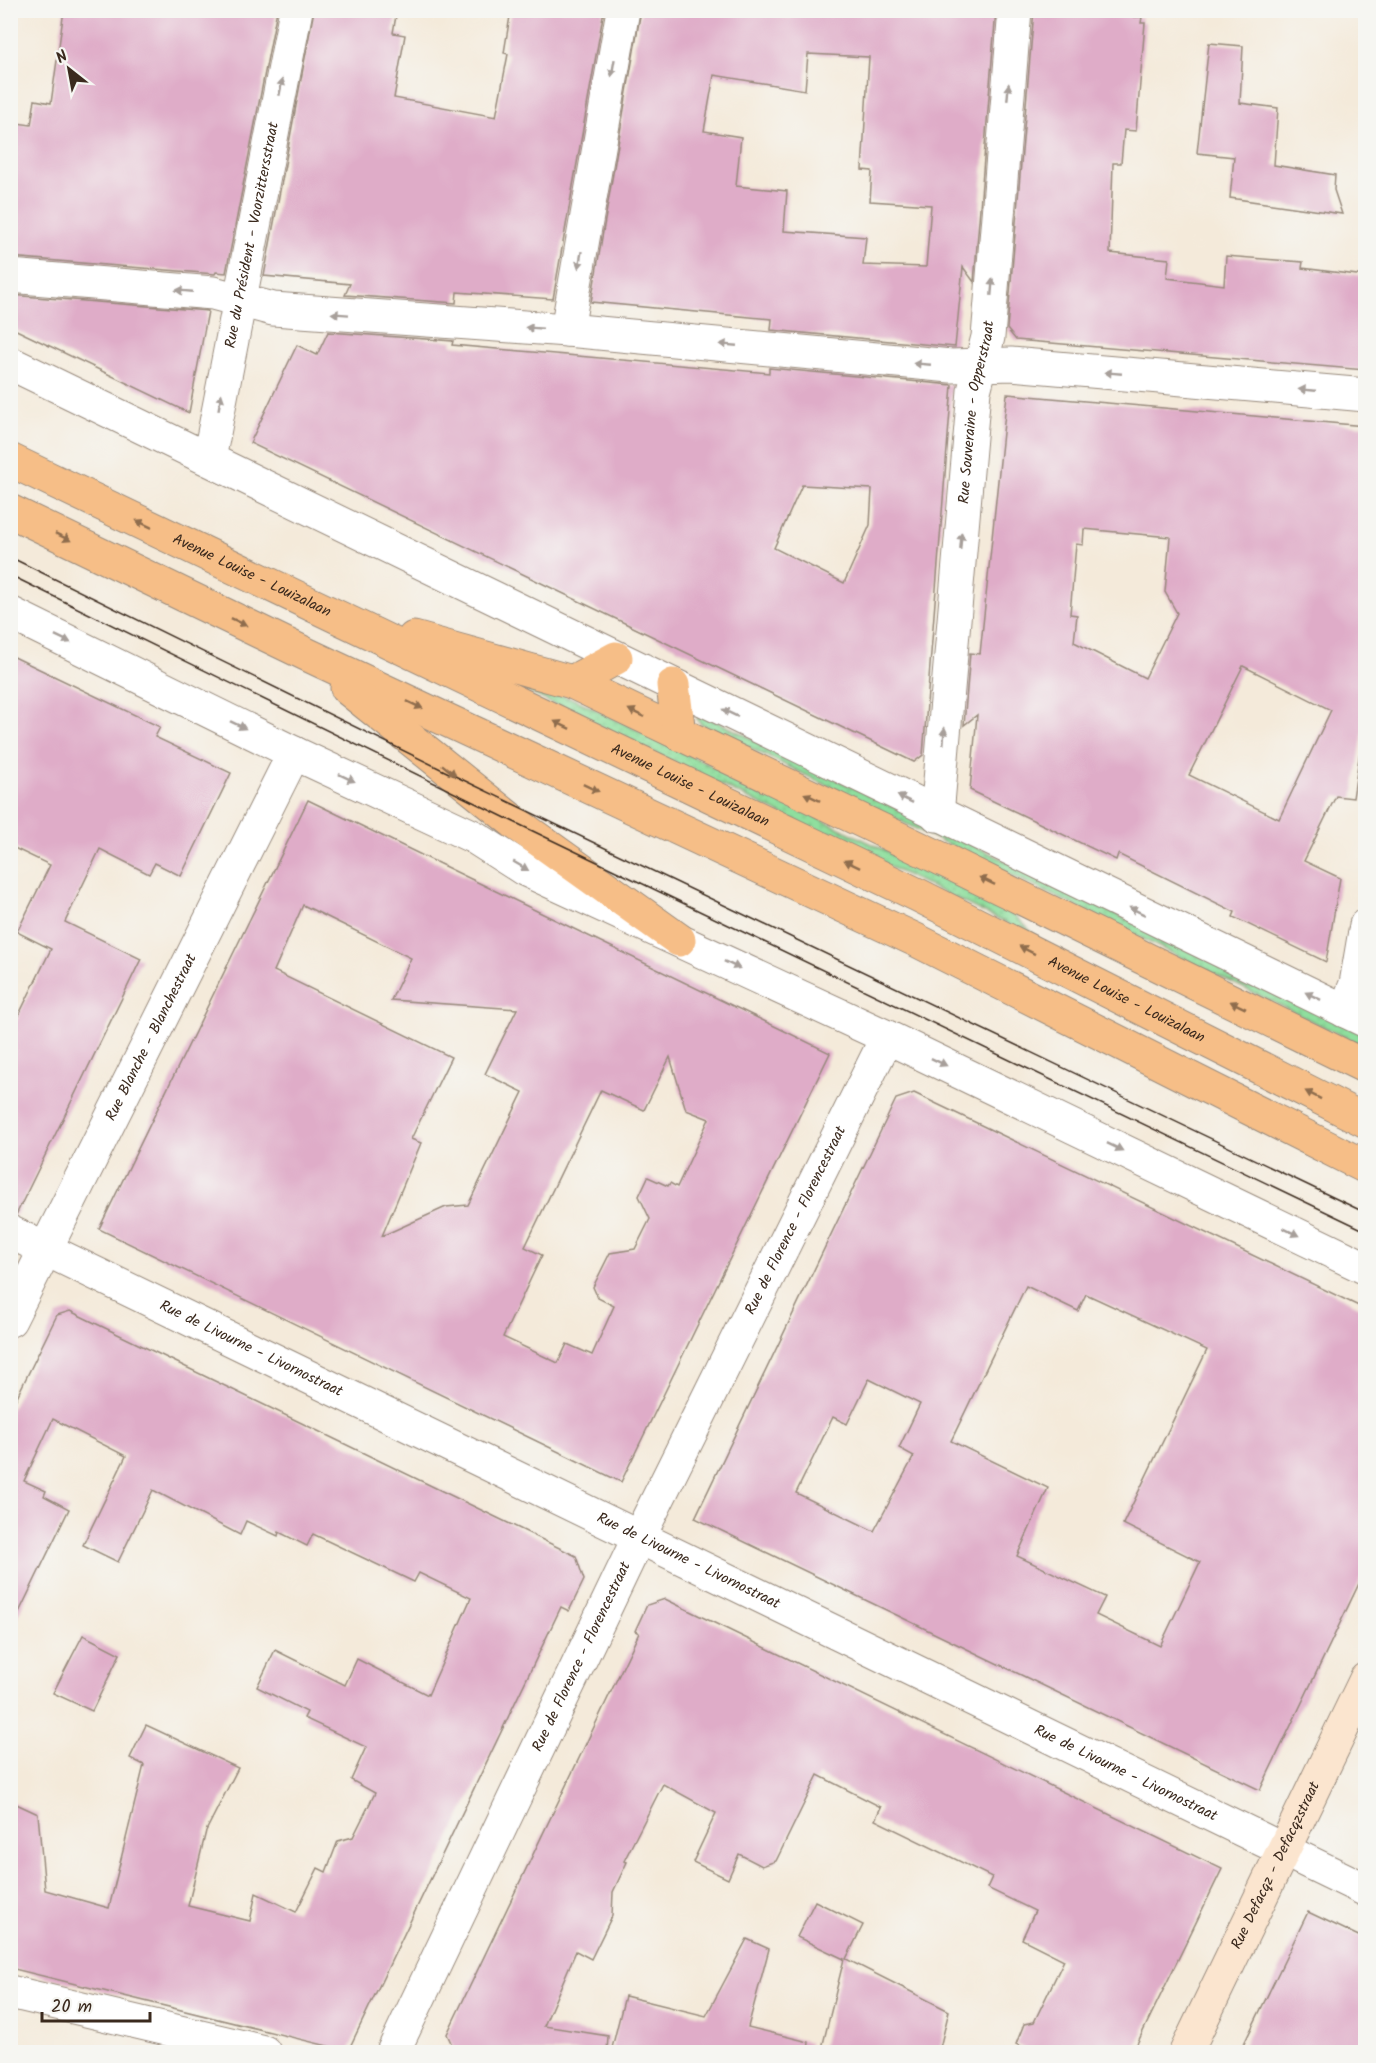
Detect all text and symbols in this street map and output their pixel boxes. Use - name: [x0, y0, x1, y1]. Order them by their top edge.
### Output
- north arrow: [39, 39, 99, 99]
- text: N: [51, 44, 73, 71]
- one-way arrow: [608, 59, 617, 78]
- one-way arrow: [277, 77, 286, 96]
- one-way arrow: [1003, 83, 1013, 102]
- street label: Rue du Président - Voorzittersstraat: [219, 120, 286, 350]
- one-way arrow: [575, 251, 584, 270]
- one-way arrow: [987, 277, 997, 296]
- one-way arrow: [174, 286, 193, 295]
- one-way arrow: [330, 309, 349, 318]
- street label: Rue Souveraine - Opperstraat: [952, 320, 1001, 505]
- one-way arrow: [525, 323, 544, 333]
- one-way arrow: [719, 341, 738, 350]
- one-way arrow: [913, 359, 932, 369]
- one-way arrow: [1103, 368, 1122, 378]
- one-way arrow: [1298, 385, 1317, 395]
- one-way arrow: [216, 392, 225, 411]
- one-way arrow: [135, 520, 152, 529]
- street label: Avenue Louise - Louizalaan: [168, 528, 335, 624]
- one-way arrow: [55, 532, 72, 541]
- one-way arrow: [956, 532, 966, 551]
- one-way arrow: [230, 617, 247, 626]
- one-way arrow: [54, 633, 72, 643]
- one-way arrow: [406, 701, 423, 710]
- one-way arrow: [627, 708, 644, 717]
- one-way arrow: [721, 708, 738, 717]
- one-way arrow: [229, 721, 246, 730]
- one-way arrow: [554, 721, 571, 730]
- one-way arrow: [939, 726, 949, 745]
- street label: Avenue Louise - Louizalaan: [607, 737, 773, 834]
- one-way arrow: [441, 764, 457, 777]
- one-way arrow: [339, 773, 357, 783]
- one-way arrow: [583, 784, 600, 793]
- one-way arrow: [803, 792, 820, 801]
- one-way arrow: [896, 794, 913, 803]
- one-way arrow: [843, 859, 861, 869]
- one-way arrow: [512, 861, 529, 871]
- one-way arrow: [979, 877, 996, 886]
- one-way arrow: [1128, 906, 1145, 916]
- one-way arrow: [1018, 946, 1035, 955]
- street label: Rue Blanche - Blanchestraat: [100, 950, 204, 1125]
- street label: Avenue Louise - Louizalaan: [1043, 950, 1209, 1050]
- one-way arrow: [724, 960, 741, 969]
- one-way arrow: [1304, 991, 1321, 1000]
- one-way arrow: [1229, 1000, 1246, 1009]
- one-way arrow: [931, 1058, 948, 1067]
- one-way arrow: [1305, 1090, 1322, 1100]
- street label: Rue de Florence - Florencestraat: [739, 1122, 853, 1319]
- one-way arrow: [1106, 1142, 1124, 1152]
- one-way arrow: [1282, 1227, 1299, 1237]
- street label: Rue de Livourne - Livornostraat: [155, 1294, 347, 1404]
- street label: Rue de Livourne - Livornostraat: [592, 1506, 784, 1616]
- street label: Rue de Florence - Florencestraat: [526, 1558, 638, 1756]
- street label: Rue de Livourne - Livornostraat: [1030, 1719, 1222, 1828]
- street label: Rue Defacqz - Defacqzstraat: [1225, 1777, 1327, 1954]
- scale bar: [42, 1985, 150, 2023]
- text: 20 m: [51, 1993, 92, 2022]

